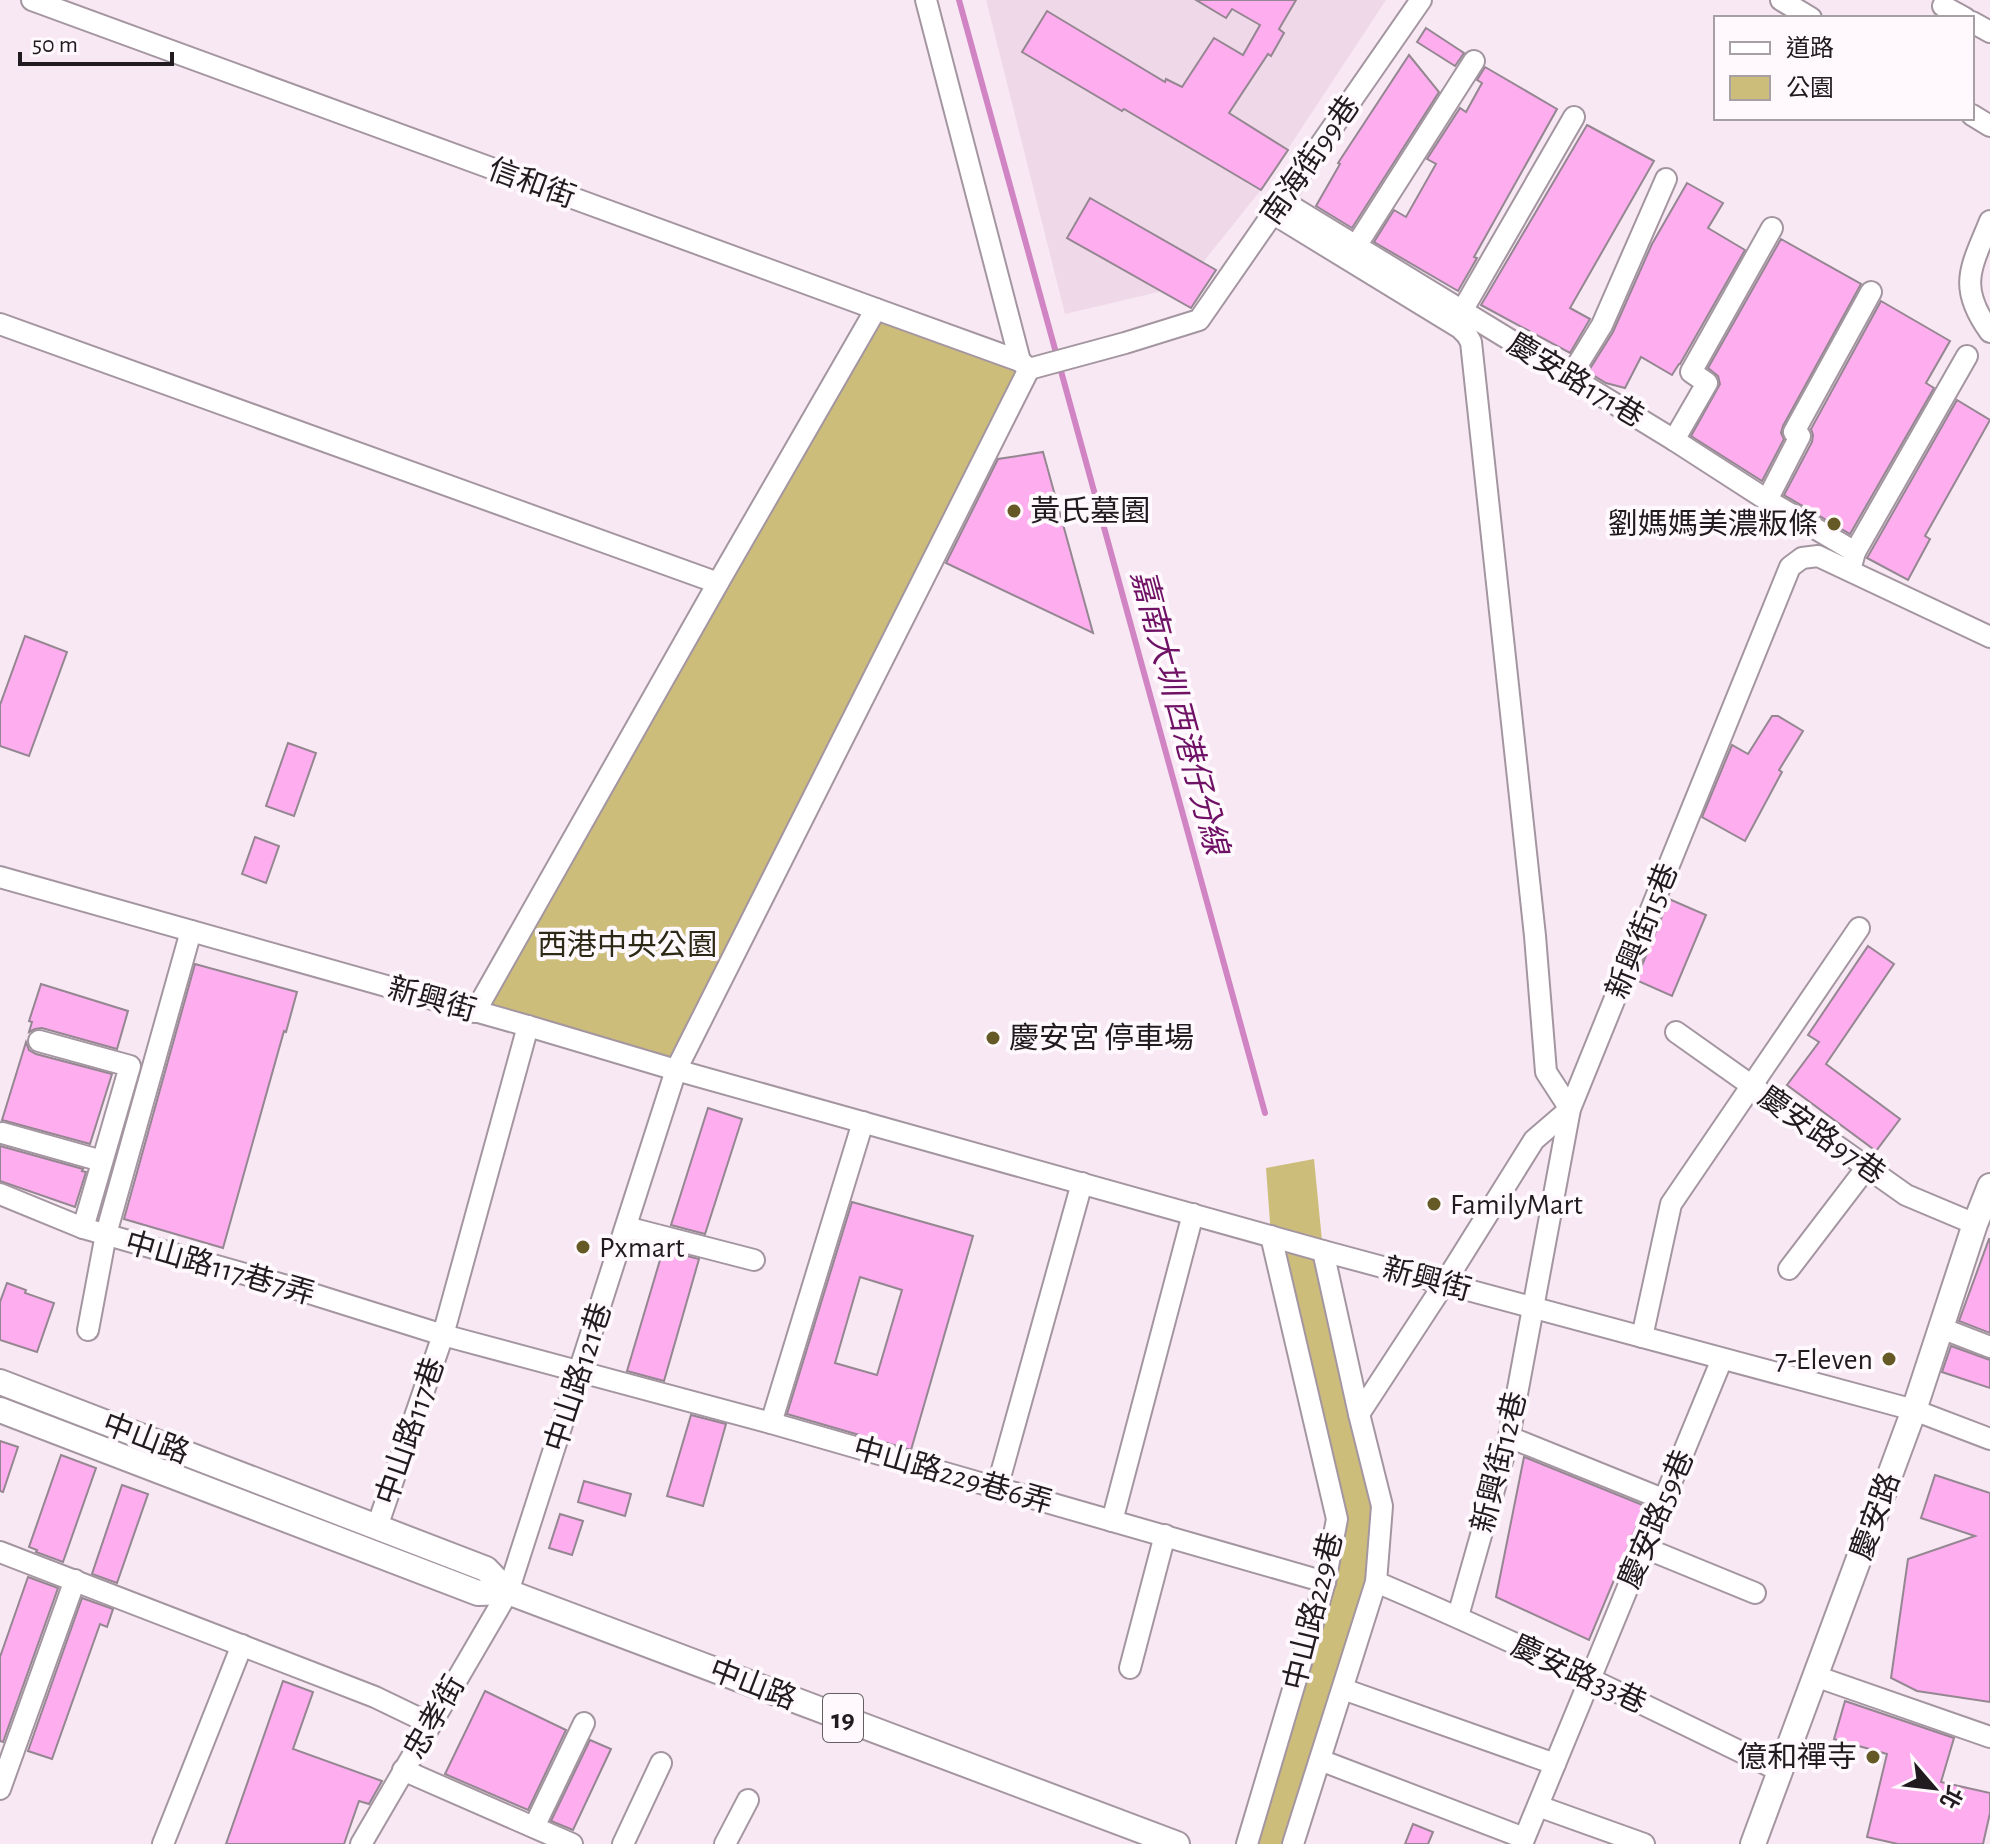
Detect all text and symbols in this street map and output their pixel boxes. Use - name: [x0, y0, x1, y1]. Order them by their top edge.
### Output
- scale bar: [20, 16, 172, 66]
- legend: [1714, 16, 1974, 120]
- text: 50 m: [32, 33, 78, 57]
- text: 道路: [1786, 35, 1834, 61]
- text: 公園: [1786, 76, 1834, 101]
- street label: 南海街99巷: [1254, 90, 1366, 230]
- street label: 信和街: [484, 154, 579, 213]
- street label: 慶安路171巷: [1502, 327, 1650, 433]
- place label: 黃氏墓園: [1030, 495, 1150, 527]
- marker: 黃氏墓園: [1005, 502, 1023, 520]
- place label: 劉媽媽美濃粄條: [1608, 508, 1818, 540]
- marker: 劉媽媽美濃粄條: [1825, 515, 1843, 533]
- water label: 嘉南大圳 西港仔分線: [1126, 566, 1234, 861]
- street label: 新興街15巷: [1600, 859, 1684, 1003]
- park label: 西港中央公園: [537, 929, 717, 961]
- street label: 新興街: [384, 971, 480, 1027]
- place label: 慶安宮 停車場: [1009, 1022, 1194, 1054]
- marker: 慶安宮 停車場: [984, 1029, 1002, 1047]
- street label: 慶安路97巷: [1753, 1080, 1891, 1190]
- place label: FamilyMart: [1450, 1190, 1583, 1220]
- marker: FamilyMart: [1425, 1195, 1443, 1213]
- street label: 中山路117巷7弄: [122, 1226, 318, 1310]
- place label: Pxmart: [599, 1233, 685, 1263]
- marker: Pxmart: [574, 1238, 592, 1256]
- street label: 新興街: [1379, 1252, 1475, 1306]
- street label: 中山路121巷: [539, 1299, 617, 1455]
- place label: 7-Eleven: [1775, 1345, 1873, 1375]
- marker: 7-Eleven: [1880, 1350, 1898, 1368]
- street label: 中山路117巷: [370, 1353, 450, 1509]
- street label: 新興街12巷: [1466, 1388, 1532, 1536]
- street label: 中山路: [98, 1407, 194, 1469]
- street label: 中山路229巷6弄: [850, 1431, 1056, 1519]
- street label: 慶安路59巷: [1613, 1445, 1699, 1593]
- street label: 慶安路: [1845, 1468, 1905, 1564]
- street label: 中山路229巷: [1278, 1529, 1348, 1693]
- street label: 慶安路33巷: [1507, 1629, 1651, 1719]
- street label: 中山路: [705, 1653, 801, 1715]
- street label: 忠孝街: [398, 1670, 470, 1764]
- road number: 19: [823, 1694, 863, 1742]
- place label: 億和禪寺: [1737, 1741, 1857, 1773]
- marker: 億和禪寺: [1864, 1748, 1882, 1766]
- north arrow: [1894, 1748, 1974, 1828]
- text: 北: [1936, 1782, 1967, 1812]

